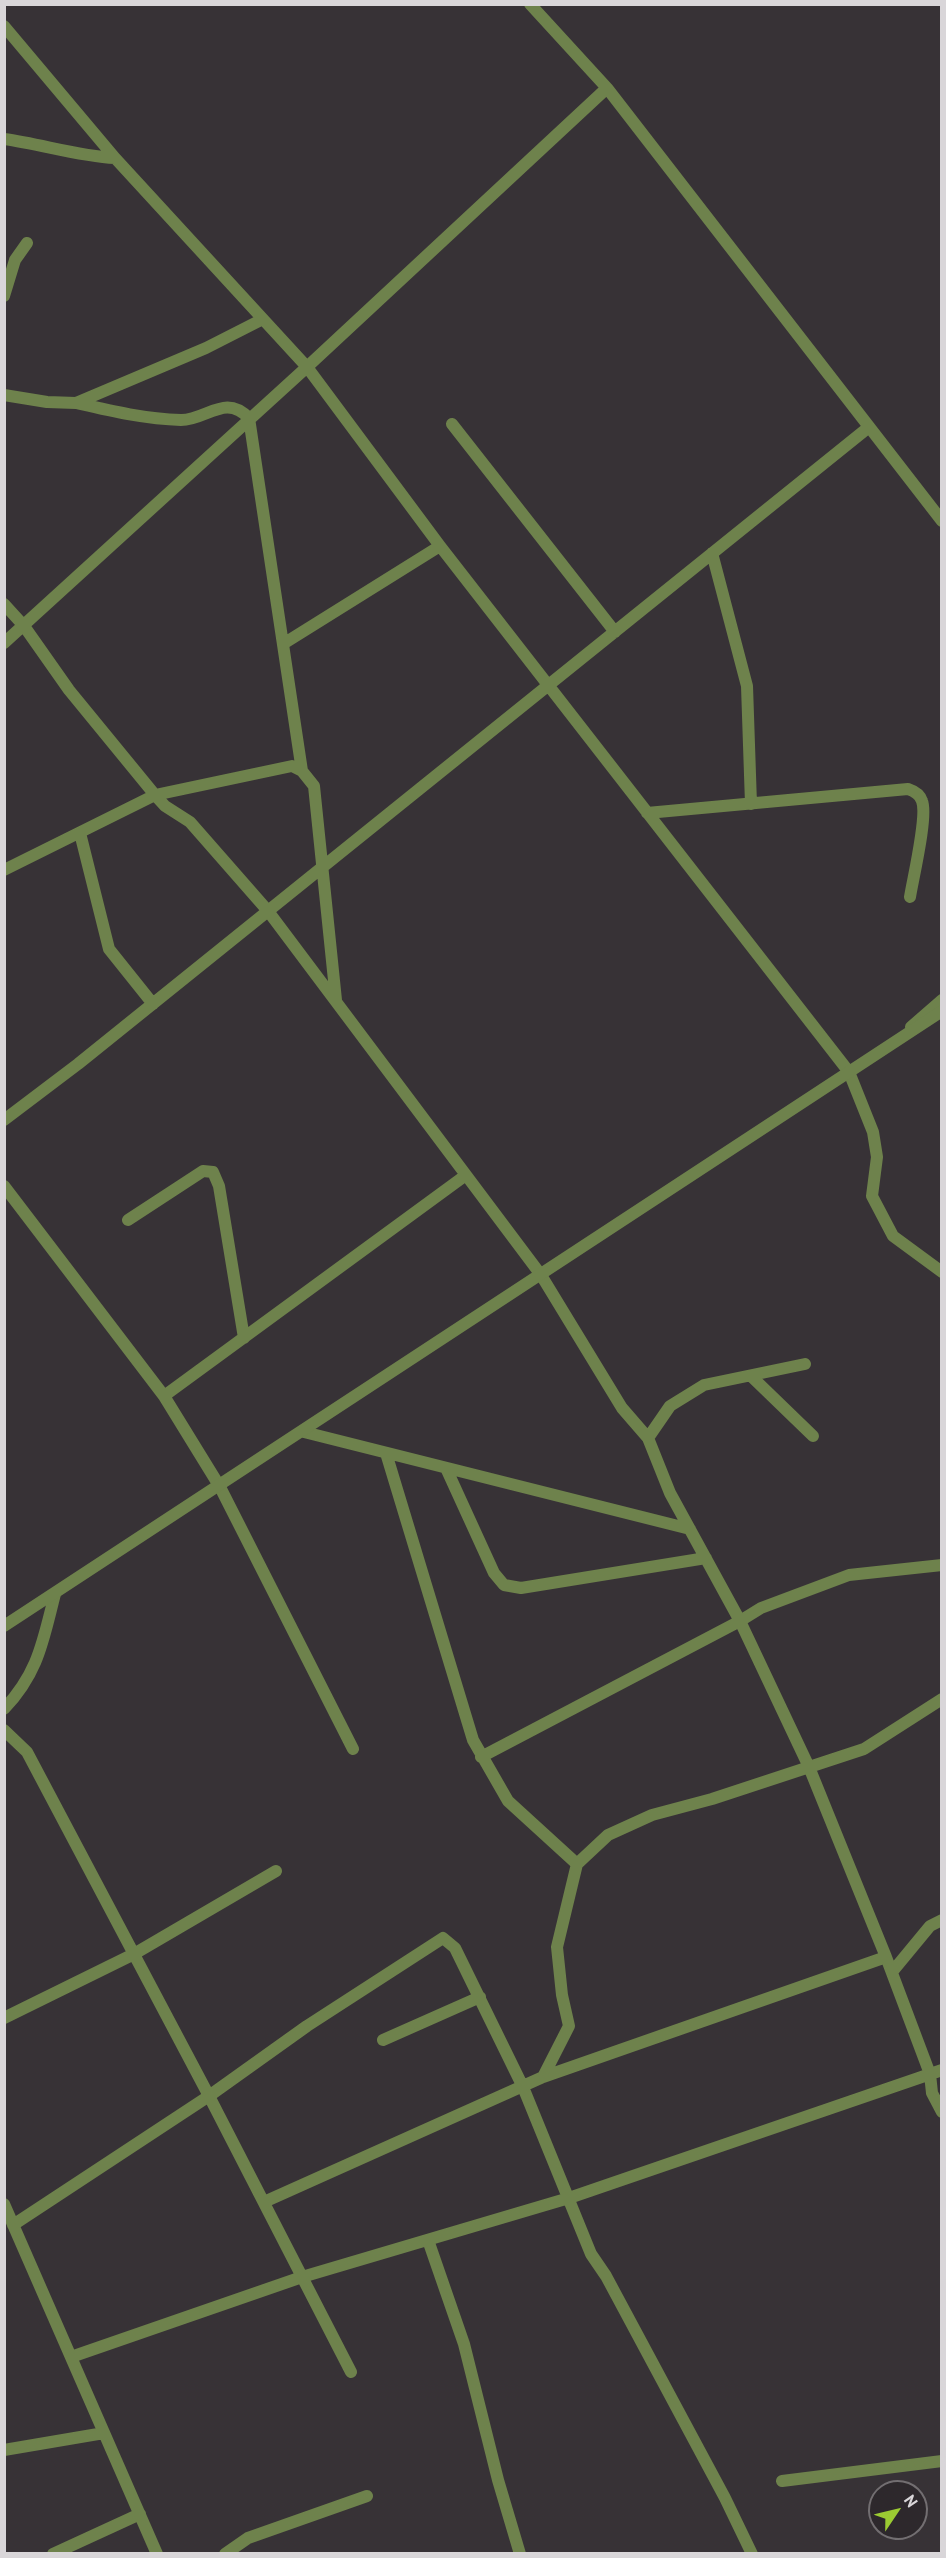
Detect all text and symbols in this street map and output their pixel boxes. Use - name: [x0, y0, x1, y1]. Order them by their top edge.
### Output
- north arrow: [868, 2480, 928, 2540]
- text: N: [900, 2491, 922, 2511]

